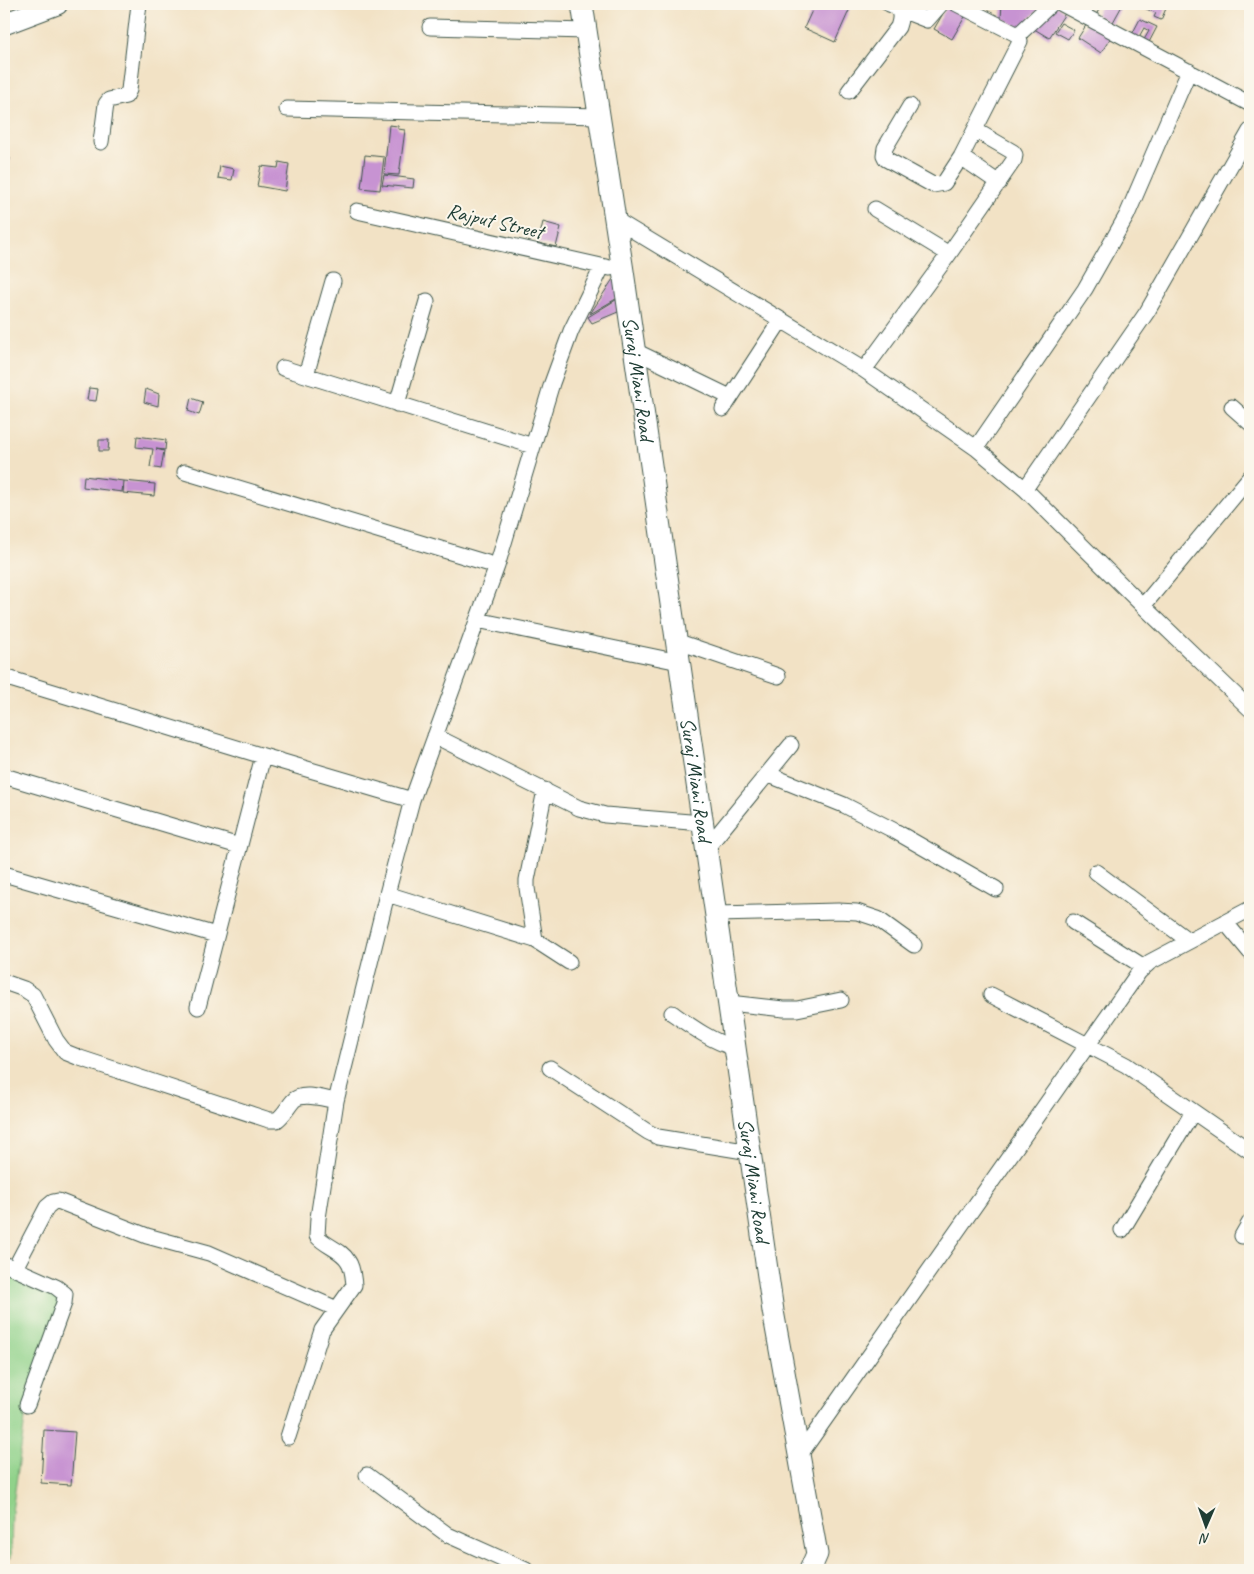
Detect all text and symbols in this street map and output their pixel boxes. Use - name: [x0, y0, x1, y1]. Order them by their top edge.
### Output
- street label: Rajput Street: [444, 197, 549, 245]
- street label: Suraj Miani Road: [617, 315, 661, 446]
- street label: Suraj Miani Road: [675, 716, 719, 847]
- street label: Suraj Miani Road: [732, 1117, 776, 1248]
- north arrow: [1182, 1502, 1232, 1552]
- text: N: [1199, 1530, 1210, 1547]

